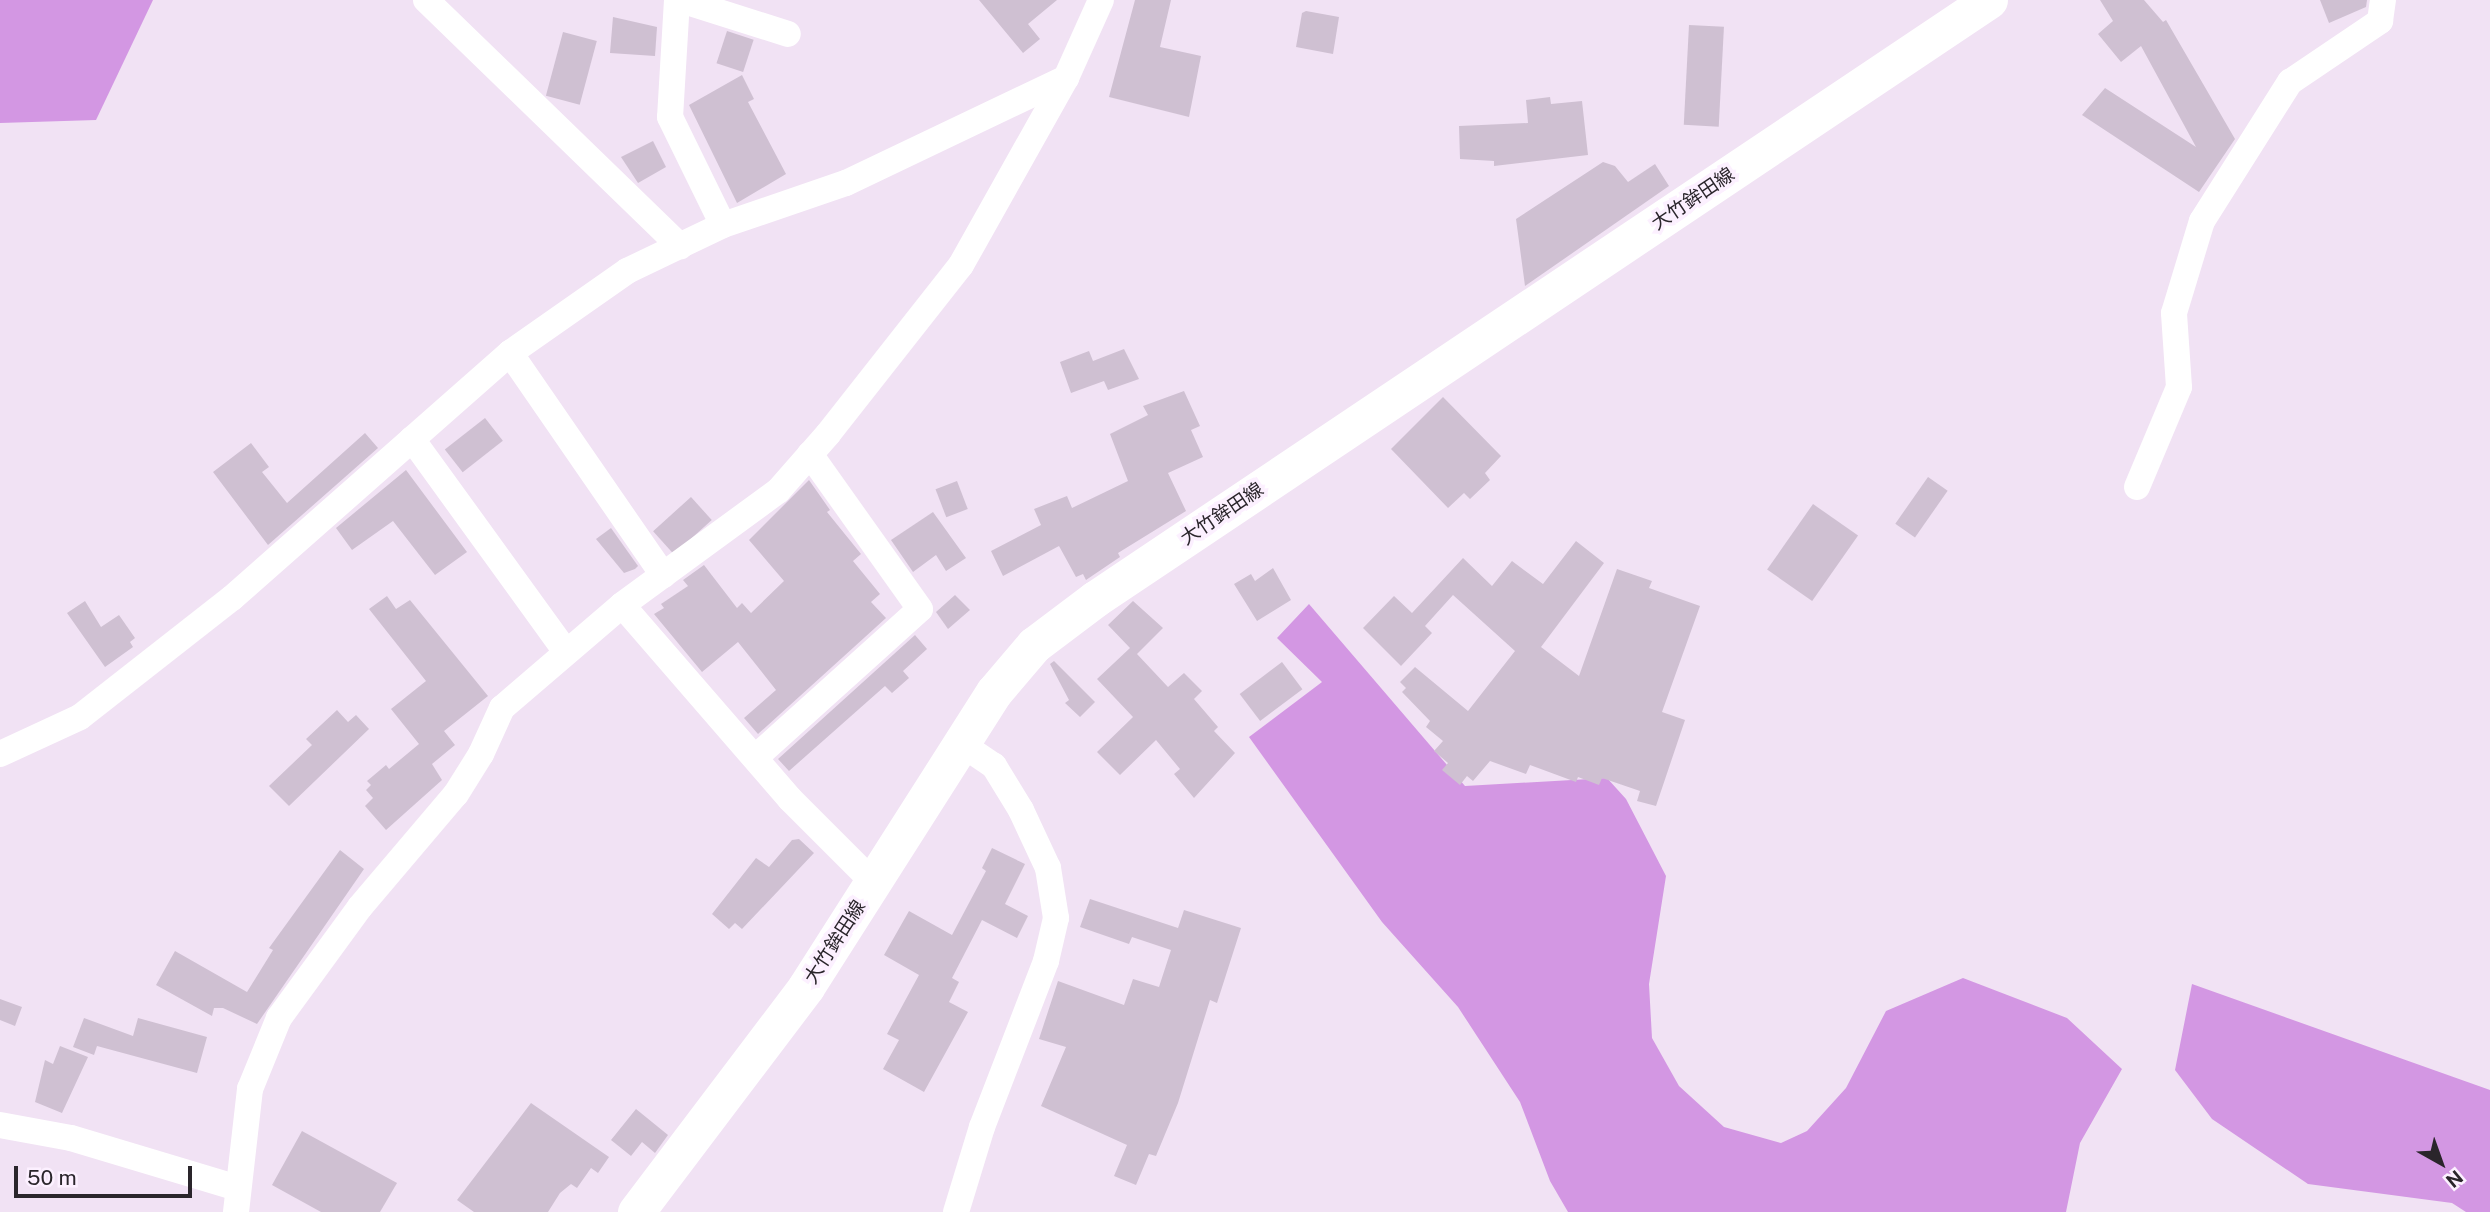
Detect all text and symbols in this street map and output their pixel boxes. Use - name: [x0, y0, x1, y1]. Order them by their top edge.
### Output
- street label: 大竹鉾田線: [1647, 163, 1739, 235]
- street label: 大竹鉾田線: [1176, 478, 1268, 550]
- street label: 大竹鉾田線: [800, 896, 870, 988]
- north arrow: [2406, 1128, 2476, 1198]
- scale bar: [18, 1152, 196, 1196]
- text: 50 m: [27, 1165, 77, 1190]
- text: N: [2442, 1166, 2467, 1192]

